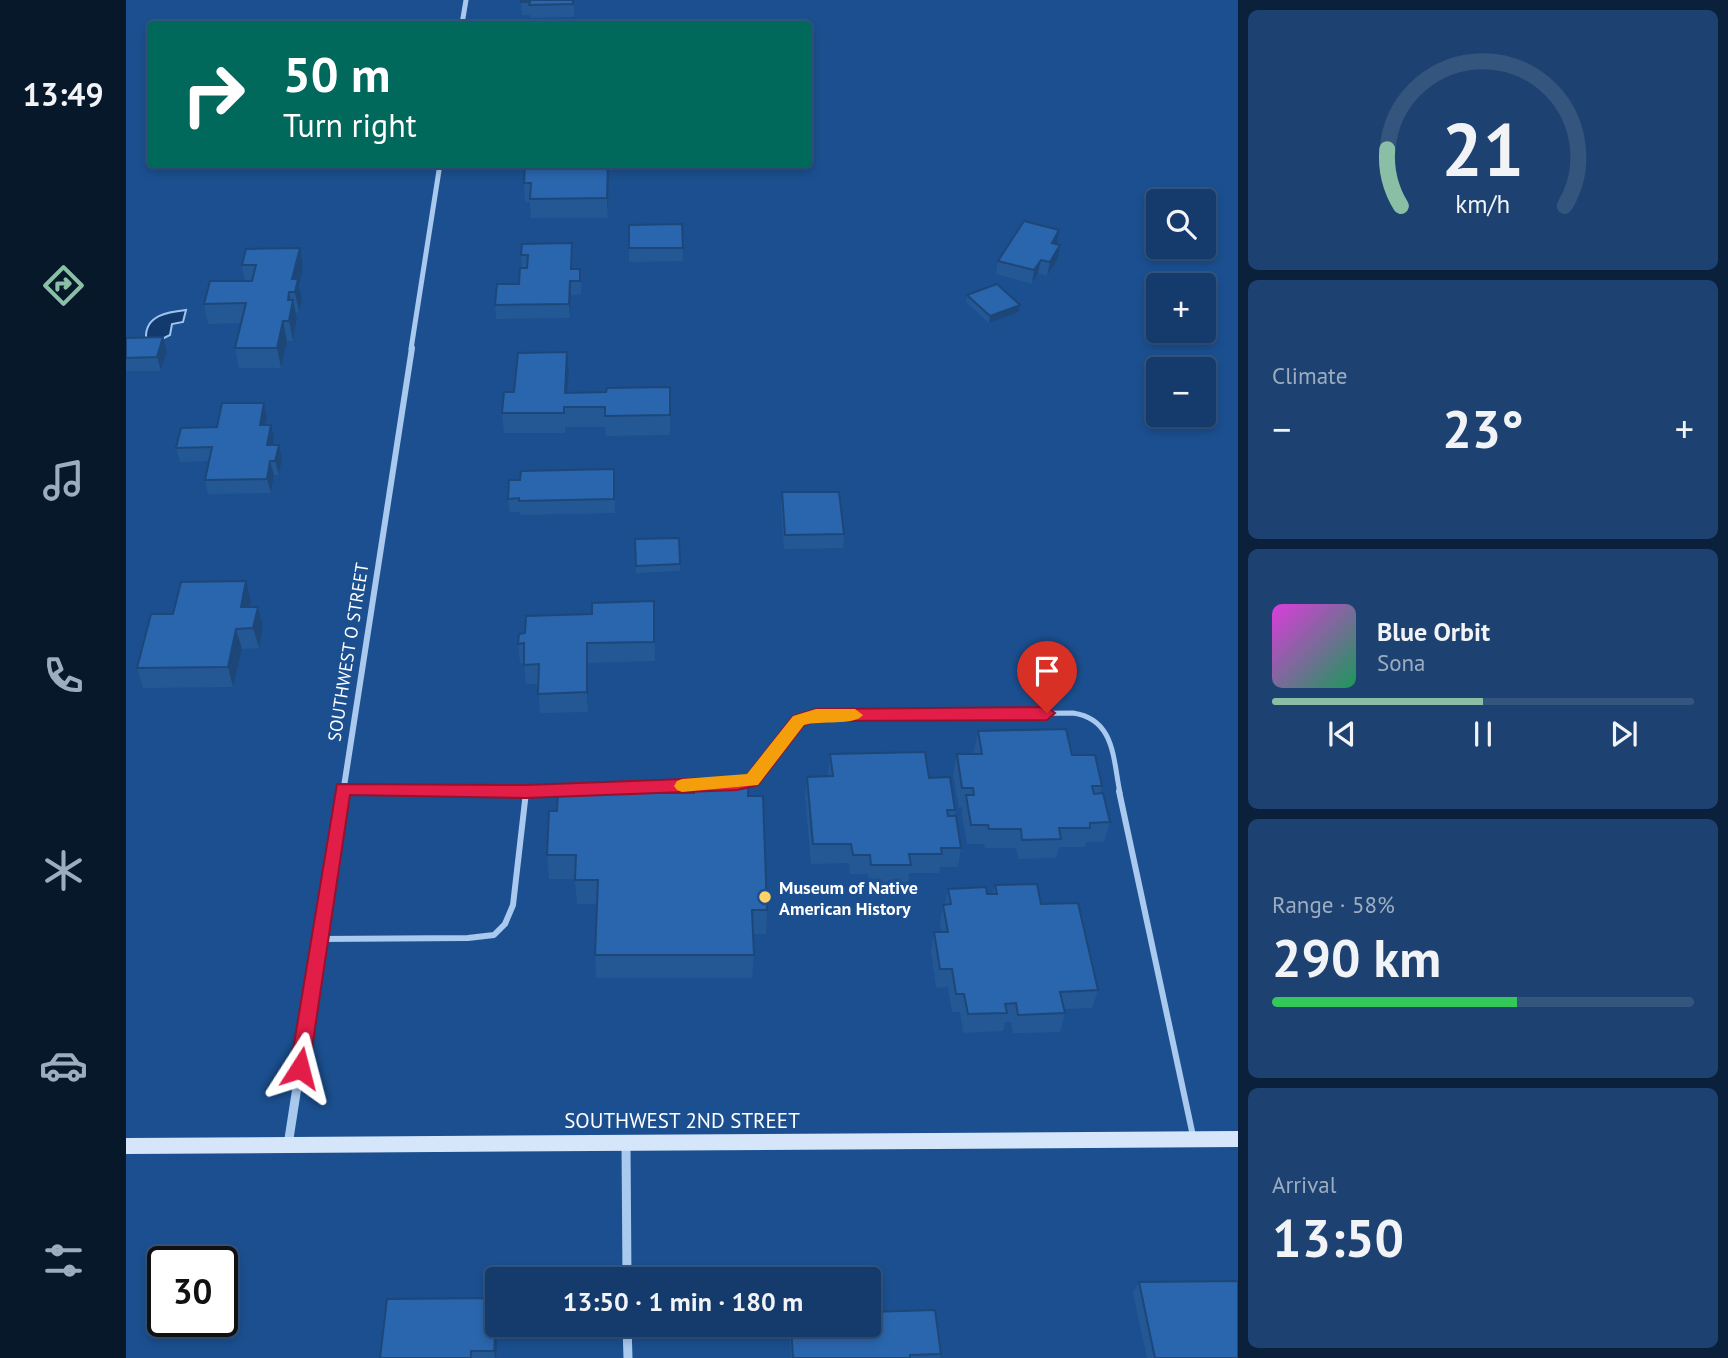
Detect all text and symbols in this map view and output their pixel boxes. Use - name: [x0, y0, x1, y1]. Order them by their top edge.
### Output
- text: 50 m: [283, 42, 390, 106]
- icon: right: [168, 49, 259, 140]
- text: 13:49: [22, 73, 104, 115]
- text: 21: [1442, 102, 1524, 196]
- text: Turn right: [283, 104, 417, 146]
- text: km/h: [1456, 188, 1510, 220]
- map controls: [1146, 189, 1216, 427]
- button: search: [1146, 189, 1216, 259]
- icon: directions: [39, 261, 88, 310]
- button: +: [1146, 273, 1216, 343]
- button: −: [1146, 357, 1216, 427]
- text: Climate: [1272, 361, 1347, 390]
- text: 23°: [1442, 395, 1524, 462]
- text: −: [1272, 404, 1291, 453]
- text: +: [1675, 404, 1694, 453]
- icon: music: [39, 456, 88, 505]
- street label: SOUTHWEST O STREET: [323, 561, 373, 743]
- text: Blue Orbit: [1377, 615, 1490, 648]
- pin: [1017, 641, 1077, 713]
- text: Sona: [1377, 648, 1426, 677]
- icon: phone: [39, 651, 88, 700]
- icon: arrive: [1028, 652, 1066, 690]
- icon: previous: [1323, 715, 1361, 753]
- icon: pause: [1464, 715, 1502, 753]
- icon: next: [1605, 715, 1643, 753]
- icon: climate: [39, 846, 88, 895]
- place label: Museum of Native American History: [779, 876, 918, 920]
- marker: Museum of Native American History: [757, 889, 773, 905]
- text: Range · 58%: [1272, 890, 1395, 919]
- text: 290 km: [1272, 924, 1441, 991]
- position arrow: [263, 1031, 337, 1105]
- icon: car: [39, 1041, 88, 1090]
- street label: SOUTHWEST 2ND STREET: [564, 1107, 800, 1134]
- text: Arrival: [1272, 1170, 1336, 1199]
- text: 13:50: [1272, 1204, 1404, 1271]
- icon: filters: [39, 1236, 88, 1285]
- speed limit sign: 30: [147, 1246, 238, 1337]
- text: 13:50 · 1 min · 180 m: [563, 1285, 803, 1318]

